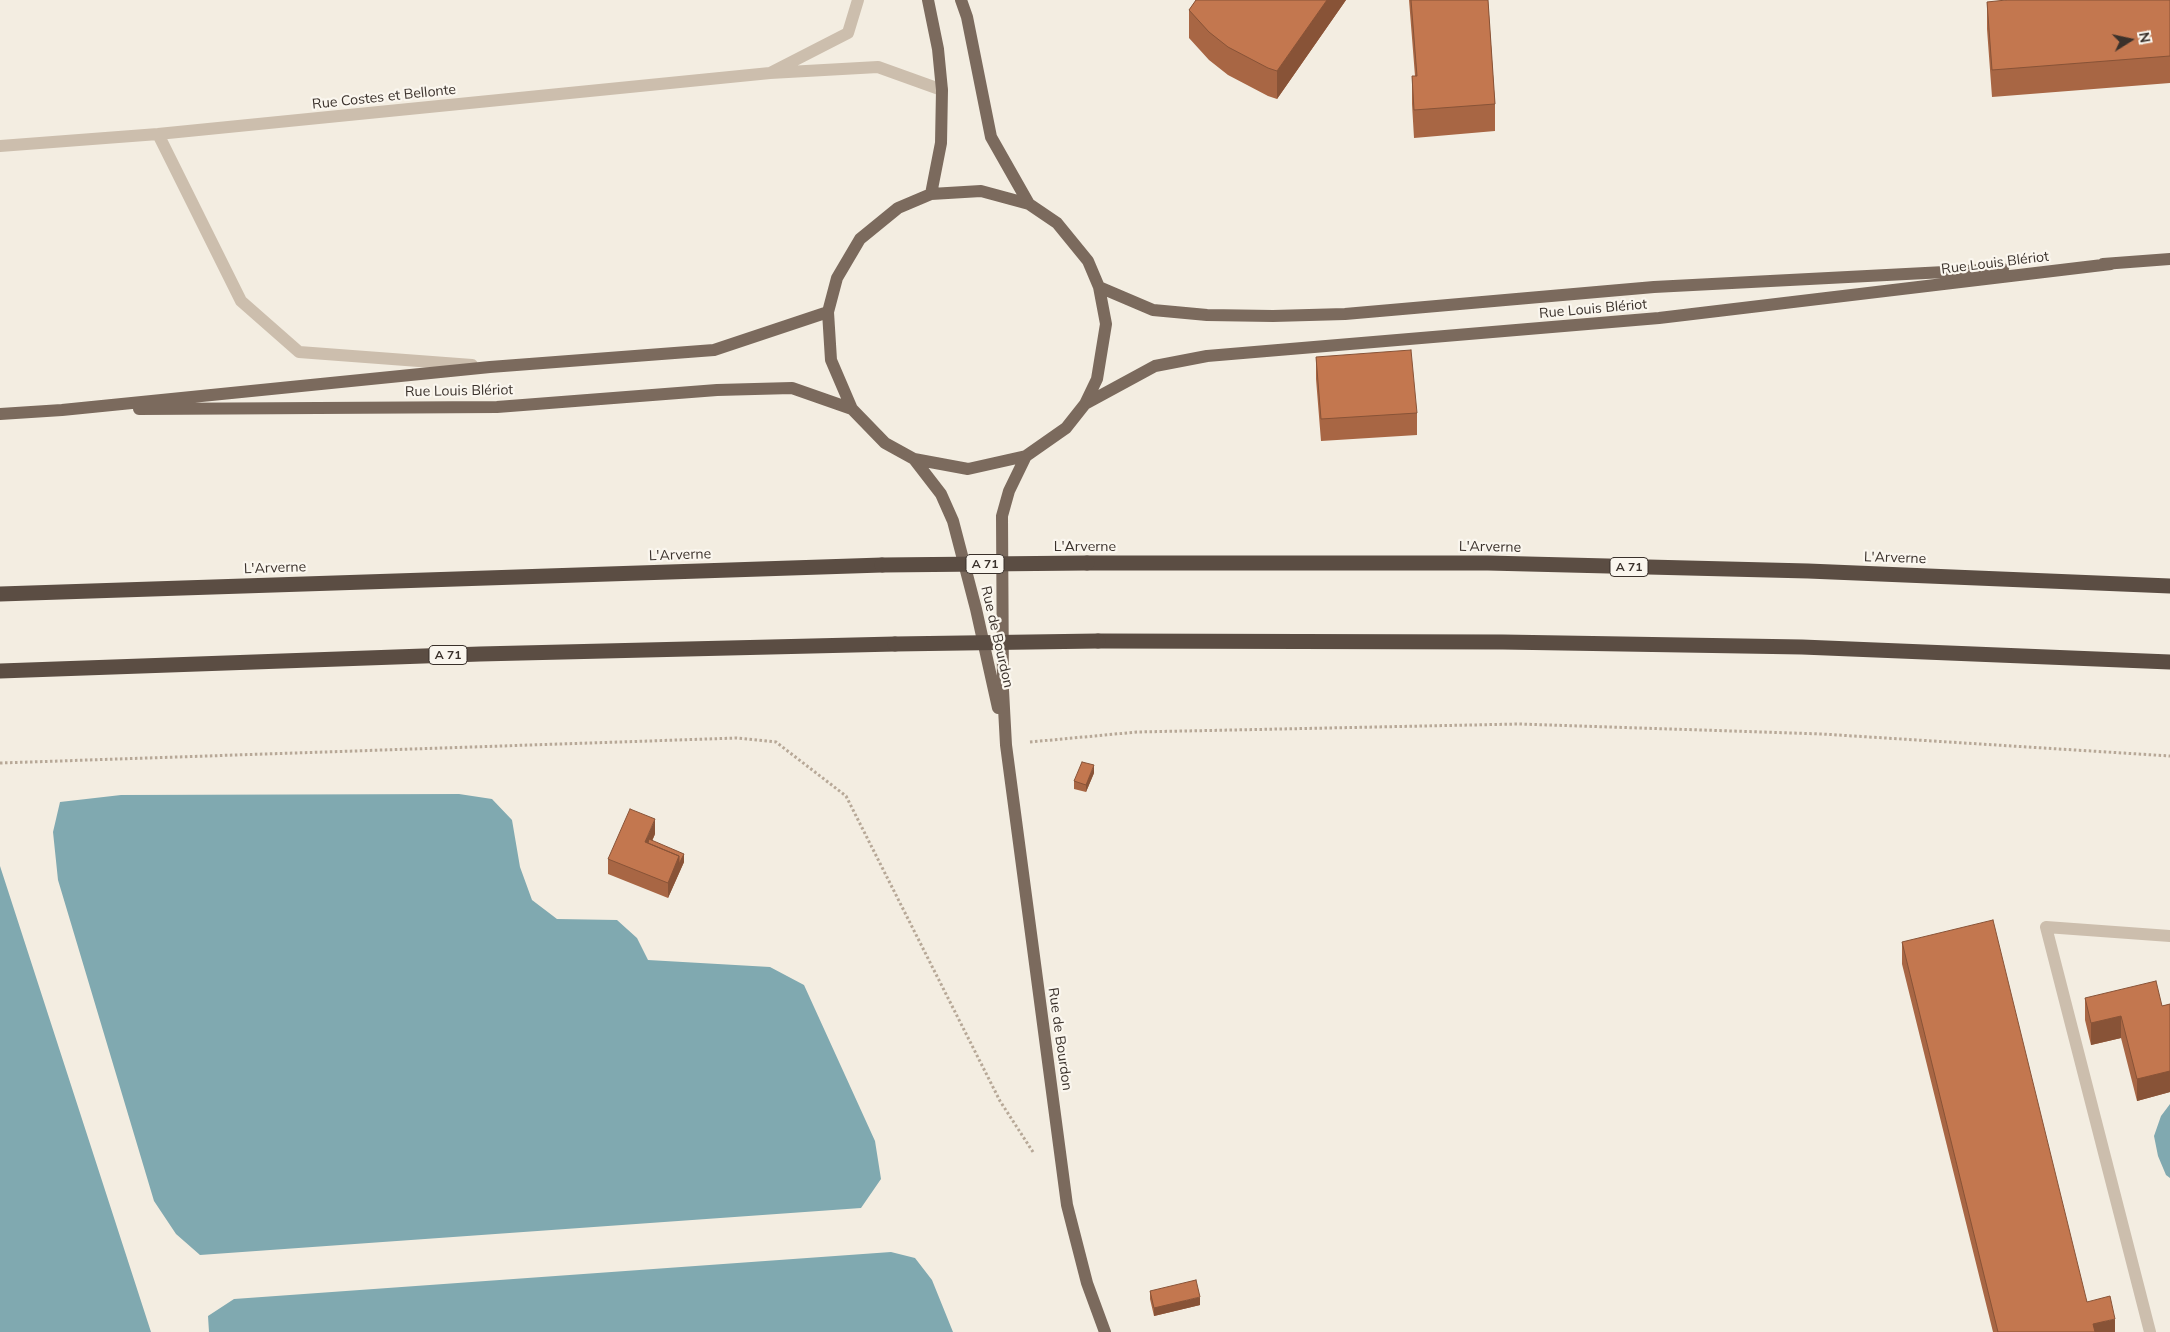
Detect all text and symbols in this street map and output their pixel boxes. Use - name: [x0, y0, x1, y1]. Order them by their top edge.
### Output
- north arrow: [2105, 15, 2155, 65]
- text: N: [2135, 31, 2155, 44]
- street label: Rue Costes et Bellonte: [311, 81, 457, 113]
- street label: Rue Louis Blériot: [1940, 248, 2050, 278]
- street label: Rue Louis Blériot: [1538, 296, 1648, 322]
- street label: Rue Louis Blériot: [405, 382, 513, 400]
- street label: L'Arverne: [1459, 538, 1521, 556]
- street label: L'Arverne: [1054, 539, 1116, 555]
- street label: L'Arverne: [649, 546, 711, 564]
- street label: L'Arverne: [1864, 549, 1926, 567]
- road number: A 71: [966, 554, 1004, 574]
- road number: A 71: [1610, 558, 1648, 576]
- street label: L'Arverne: [244, 559, 306, 577]
- street label: Rue de Bourdon: [977, 584, 1017, 690]
- road number: A 71: [429, 646, 467, 664]
- street label: Rue de Bourdon: [1044, 986, 1076, 1092]

